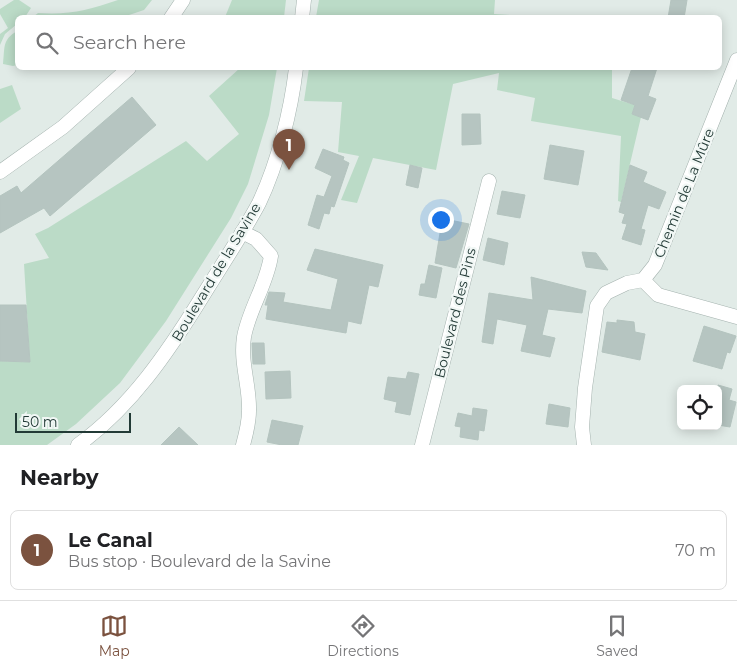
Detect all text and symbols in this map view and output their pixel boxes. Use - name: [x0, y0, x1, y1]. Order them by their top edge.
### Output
- search box: [15, 15, 722, 70]
- icon: search: [33, 29, 61, 57]
- text: Search here: [73, 31, 186, 54]
- street label: Chemin de La Mûre: [650, 126, 718, 260]
- pin: 1: [273, 129, 305, 170]
- street label: Boulevard de la Savine: [168, 200, 264, 344]
- your location: [428, 207, 454, 233]
- street label: Boulevard des Pins: [430, 246, 480, 380]
- map controls: [677, 385, 722, 430]
- button: locate: [677, 385, 722, 430]
- scale bar: [15, 410, 131, 433]
- text: 50 m: [22, 413, 58, 431]
- text: Nearby: [20, 465, 99, 490]
- text: Le Canal: [68, 529, 153, 552]
- text: 1: [34, 541, 40, 560]
- text: 70 m: [675, 541, 716, 560]
- text: Bus stop · Boulevard de la Savine: [68, 552, 331, 571]
- tab: Map: [99, 612, 130, 660]
- tab: Directions: [327, 612, 399, 660]
- tab: Saved: [596, 612, 638, 660]

